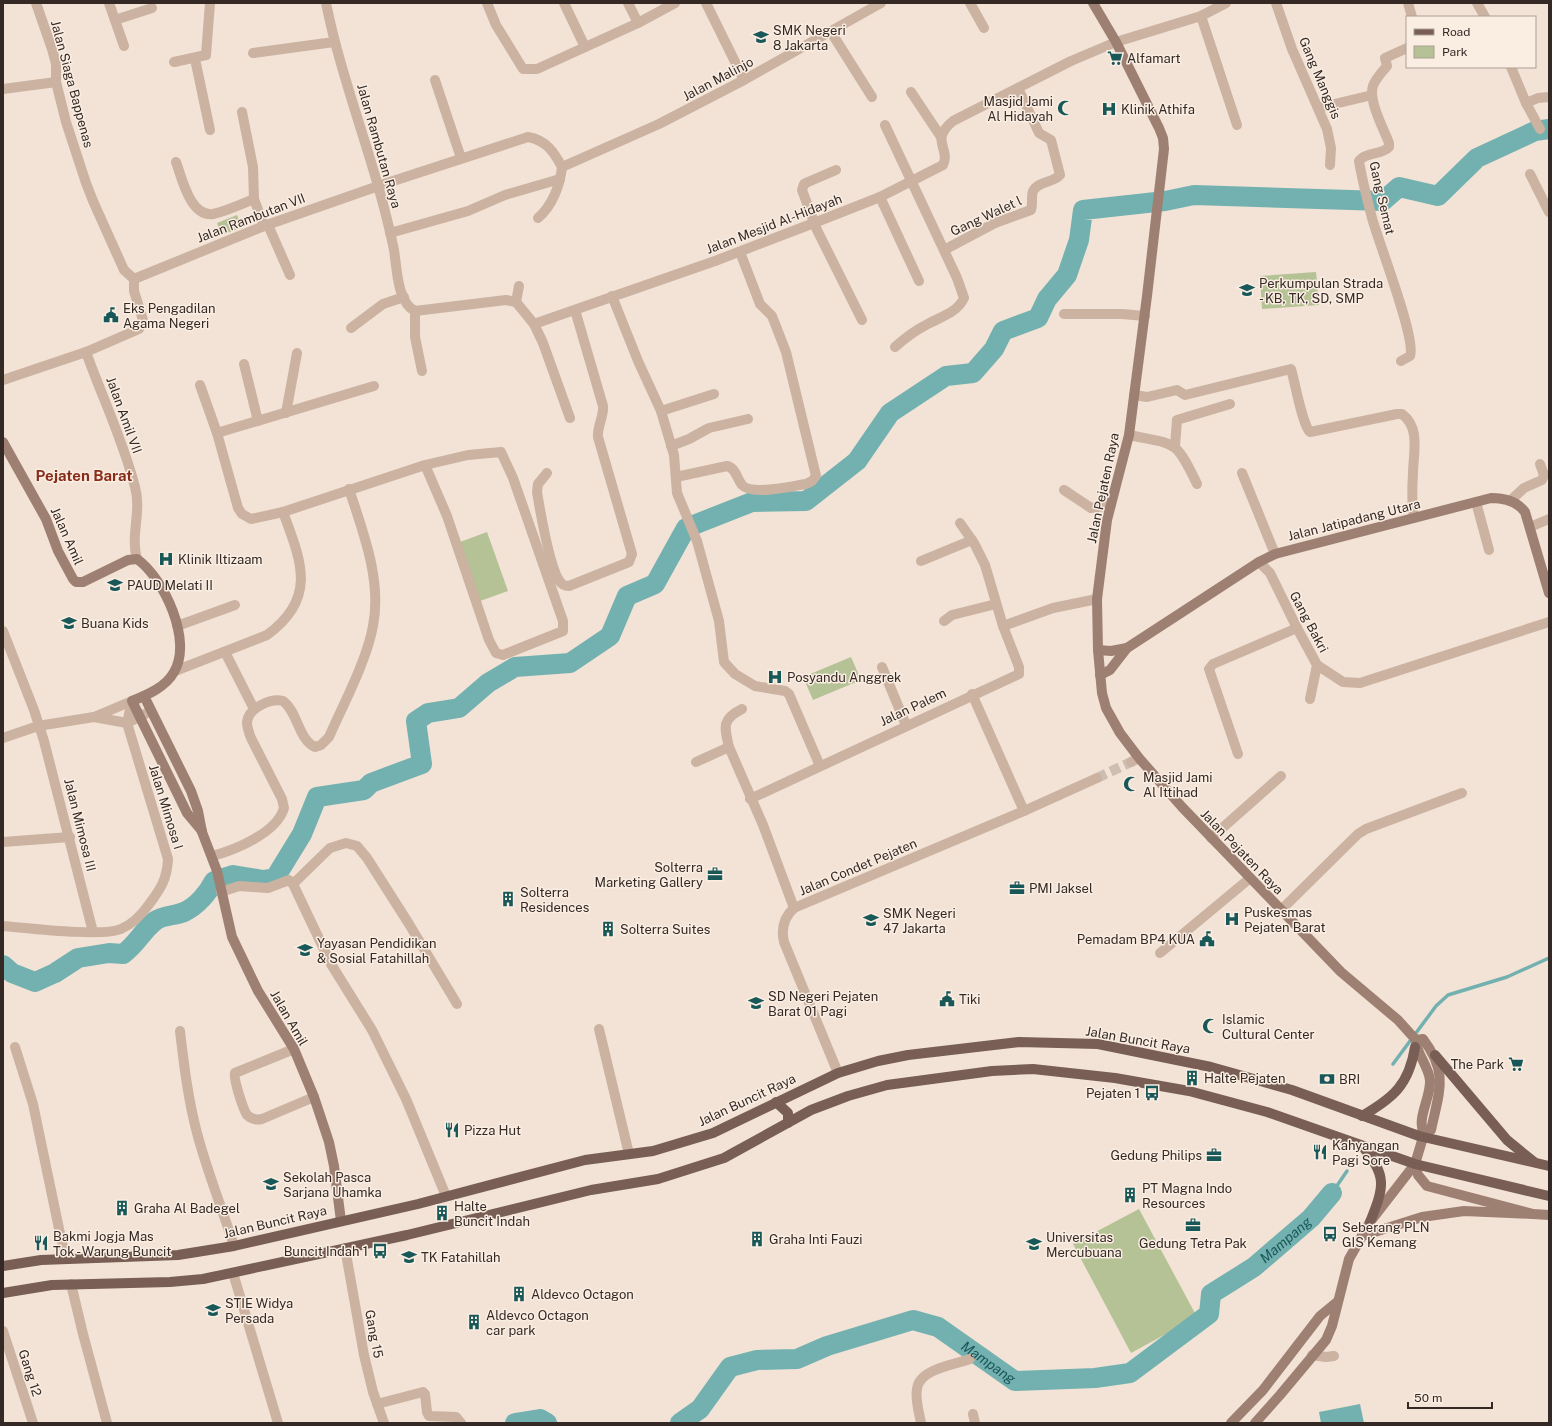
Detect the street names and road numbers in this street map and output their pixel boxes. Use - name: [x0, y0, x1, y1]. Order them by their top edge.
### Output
- street label: Jalan Siaga Bappenas: [48, 19, 96, 149]
- street label: Gang Manggis: [1296, 35, 1344, 121]
- street label: Jalan Malinjo: [680, 54, 756, 104]
- street label: Jalan Rambutan Raya: [354, 82, 404, 210]
- street label: Gang Semat: [1366, 160, 1398, 236]
- street label: Jalan Rambutan VII: [195, 190, 307, 246]
- street label: Jalan Mesjid Al-Hidayah: [704, 191, 844, 257]
- street label: Gang Walet l: [948, 193, 1024, 239]
- street label: Jalan Amil VII: [103, 375, 145, 455]
- street label: Jalan Pejaten Raya: [1084, 431, 1122, 545]
- street label: Jalan Jatipadang Utara: [1286, 496, 1422, 544]
- street label: Jalan Amil: [48, 505, 86, 567]
- street label: Gang Bakri: [1287, 589, 1331, 655]
- street label: Jalan Palem: [877, 685, 949, 729]
- street label: Jalan Mimosa I: [146, 763, 186, 851]
- street label: Jalan Mimosa III: [61, 777, 99, 873]
- street label: Jalan Pejaten Raya: [1198, 806, 1286, 898]
- street label: Jalan Condet Pejaten: [797, 835, 919, 899]
- street label: Jalan Amil: [267, 988, 311, 1049]
- street label: Jalan Buncit Raya: [1085, 1023, 1191, 1057]
- street label: Jalan Buncit Raya: [696, 1071, 798, 1129]
- street label: Jalan Buncit Raya: [222, 1203, 328, 1241]
- street label: Gang 15: [362, 1308, 386, 1360]
- street label: Gang 12: [15, 1348, 45, 1399]

